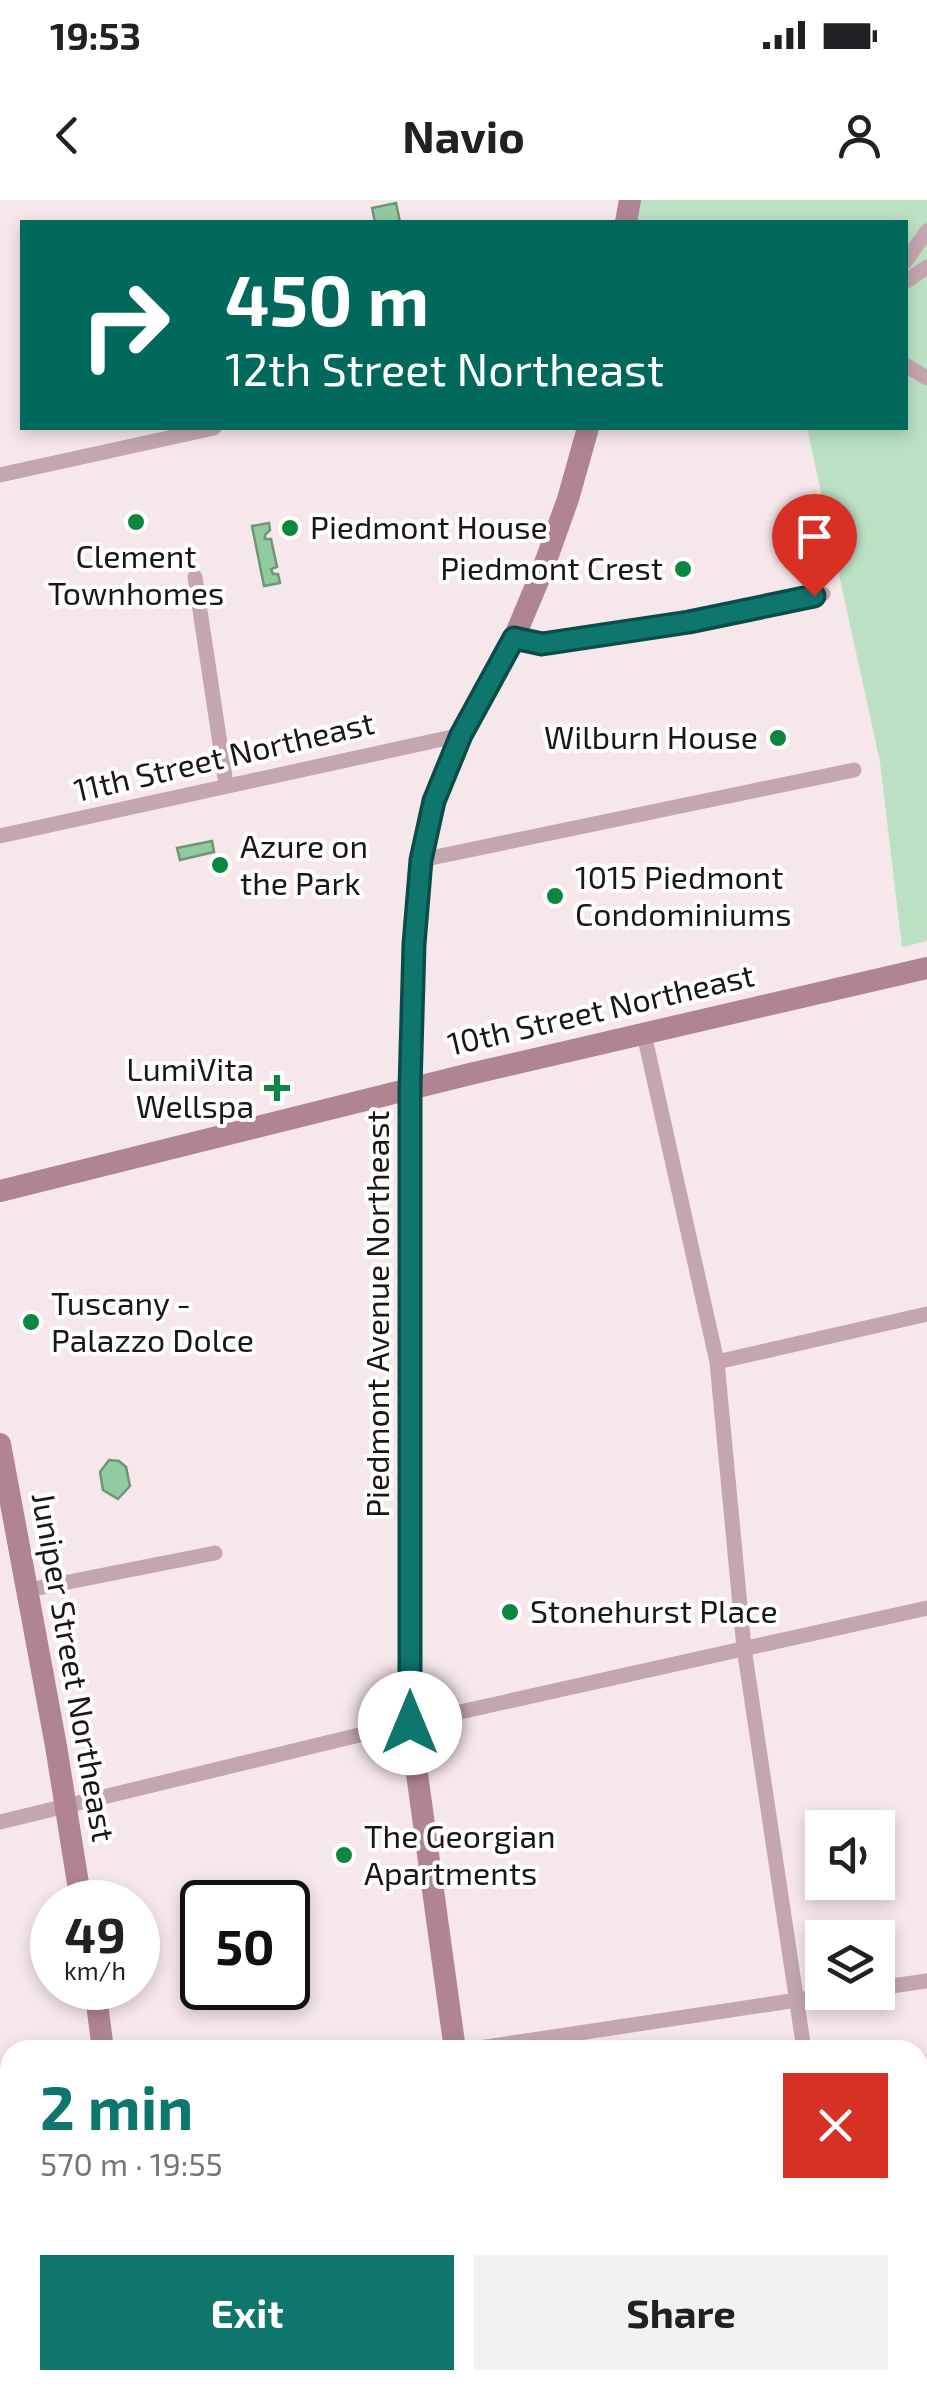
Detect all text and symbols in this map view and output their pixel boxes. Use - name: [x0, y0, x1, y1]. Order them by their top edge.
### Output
- text: 19:53: [50, 12, 141, 58]
- icon: back: [40, 108, 95, 163]
- text: Navio: [402, 108, 525, 162]
- icon: person: [832, 108, 887, 163]
- text: 450 m: [225, 256, 429, 340]
- icon: right: [60, 260, 190, 390]
- text: 12th Street Northeast: [225, 341, 664, 395]
- pin: [772, 494, 857, 597]
- place label: Piedmont House: [310, 507, 548, 545]
- icon: arrive: [787, 509, 842, 564]
- marker: Clement Townhomes: [125, 511, 147, 533]
- marker: Piedmont House: [279, 517, 301, 539]
- place label: Clement Townhomes: [48, 536, 224, 611]
- place label: Piedmont Crest: [440, 548, 663, 586]
- marker: Piedmont Crest: [672, 558, 694, 580]
- street label: 11th Street Northeast: [70, 702, 377, 808]
- place label: Wilburn House: [544, 717, 758, 755]
- marker: Wilburn House: [767, 727, 789, 749]
- place label: Azure on the Park: [240, 826, 368, 901]
- marker: Azure on the Park: [209, 854, 231, 876]
- place label: 1015 Piedmont Condominiums: [575, 857, 792, 932]
- marker: 1015 Piedmont Condominiums: [544, 885, 566, 907]
- street label: 10th Street Northeast: [444, 954, 758, 1062]
- place label: LumiVita Wellspa: [126, 1049, 254, 1124]
- marker: LumiVita Wellspa: [264, 1075, 290, 1101]
- street label: Piedmont Avenue Northeast: [357, 1110, 395, 1518]
- place label: Tuscany - Palazzo Dolce: [51, 1283, 254, 1358]
- marker: Tuscany - Palazzo Dolce: [20, 1311, 42, 1333]
- street label: Juniper Street Northeast: [25, 1489, 124, 1844]
- place label: Stonehurst Place: [530, 1591, 778, 1629]
- marker: Stonehurst Place: [499, 1601, 521, 1623]
- position arrow: [358, 1671, 462, 1775]
- map controls: [805, 1810, 895, 2010]
- button: sound: [805, 1810, 895, 1900]
- place label: The Georgian Apartments: [364, 1816, 556, 1891]
- marker: The Georgian Apartments: [333, 1844, 355, 1866]
- speed limit sign: 50: [180, 1880, 310, 2010]
- text: 49: [64, 1903, 126, 1963]
- button: layers: [805, 1920, 895, 2010]
- text: km/h: [64, 1955, 126, 1985]
- text: 2 min: [40, 2070, 193, 2142]
- button: close: [783, 2073, 888, 2178]
- text: 570 m · 19:55: [40, 2144, 223, 2182]
- button: Exit: [40, 2255, 454, 2370]
- button: Share: [474, 2255, 888, 2370]

